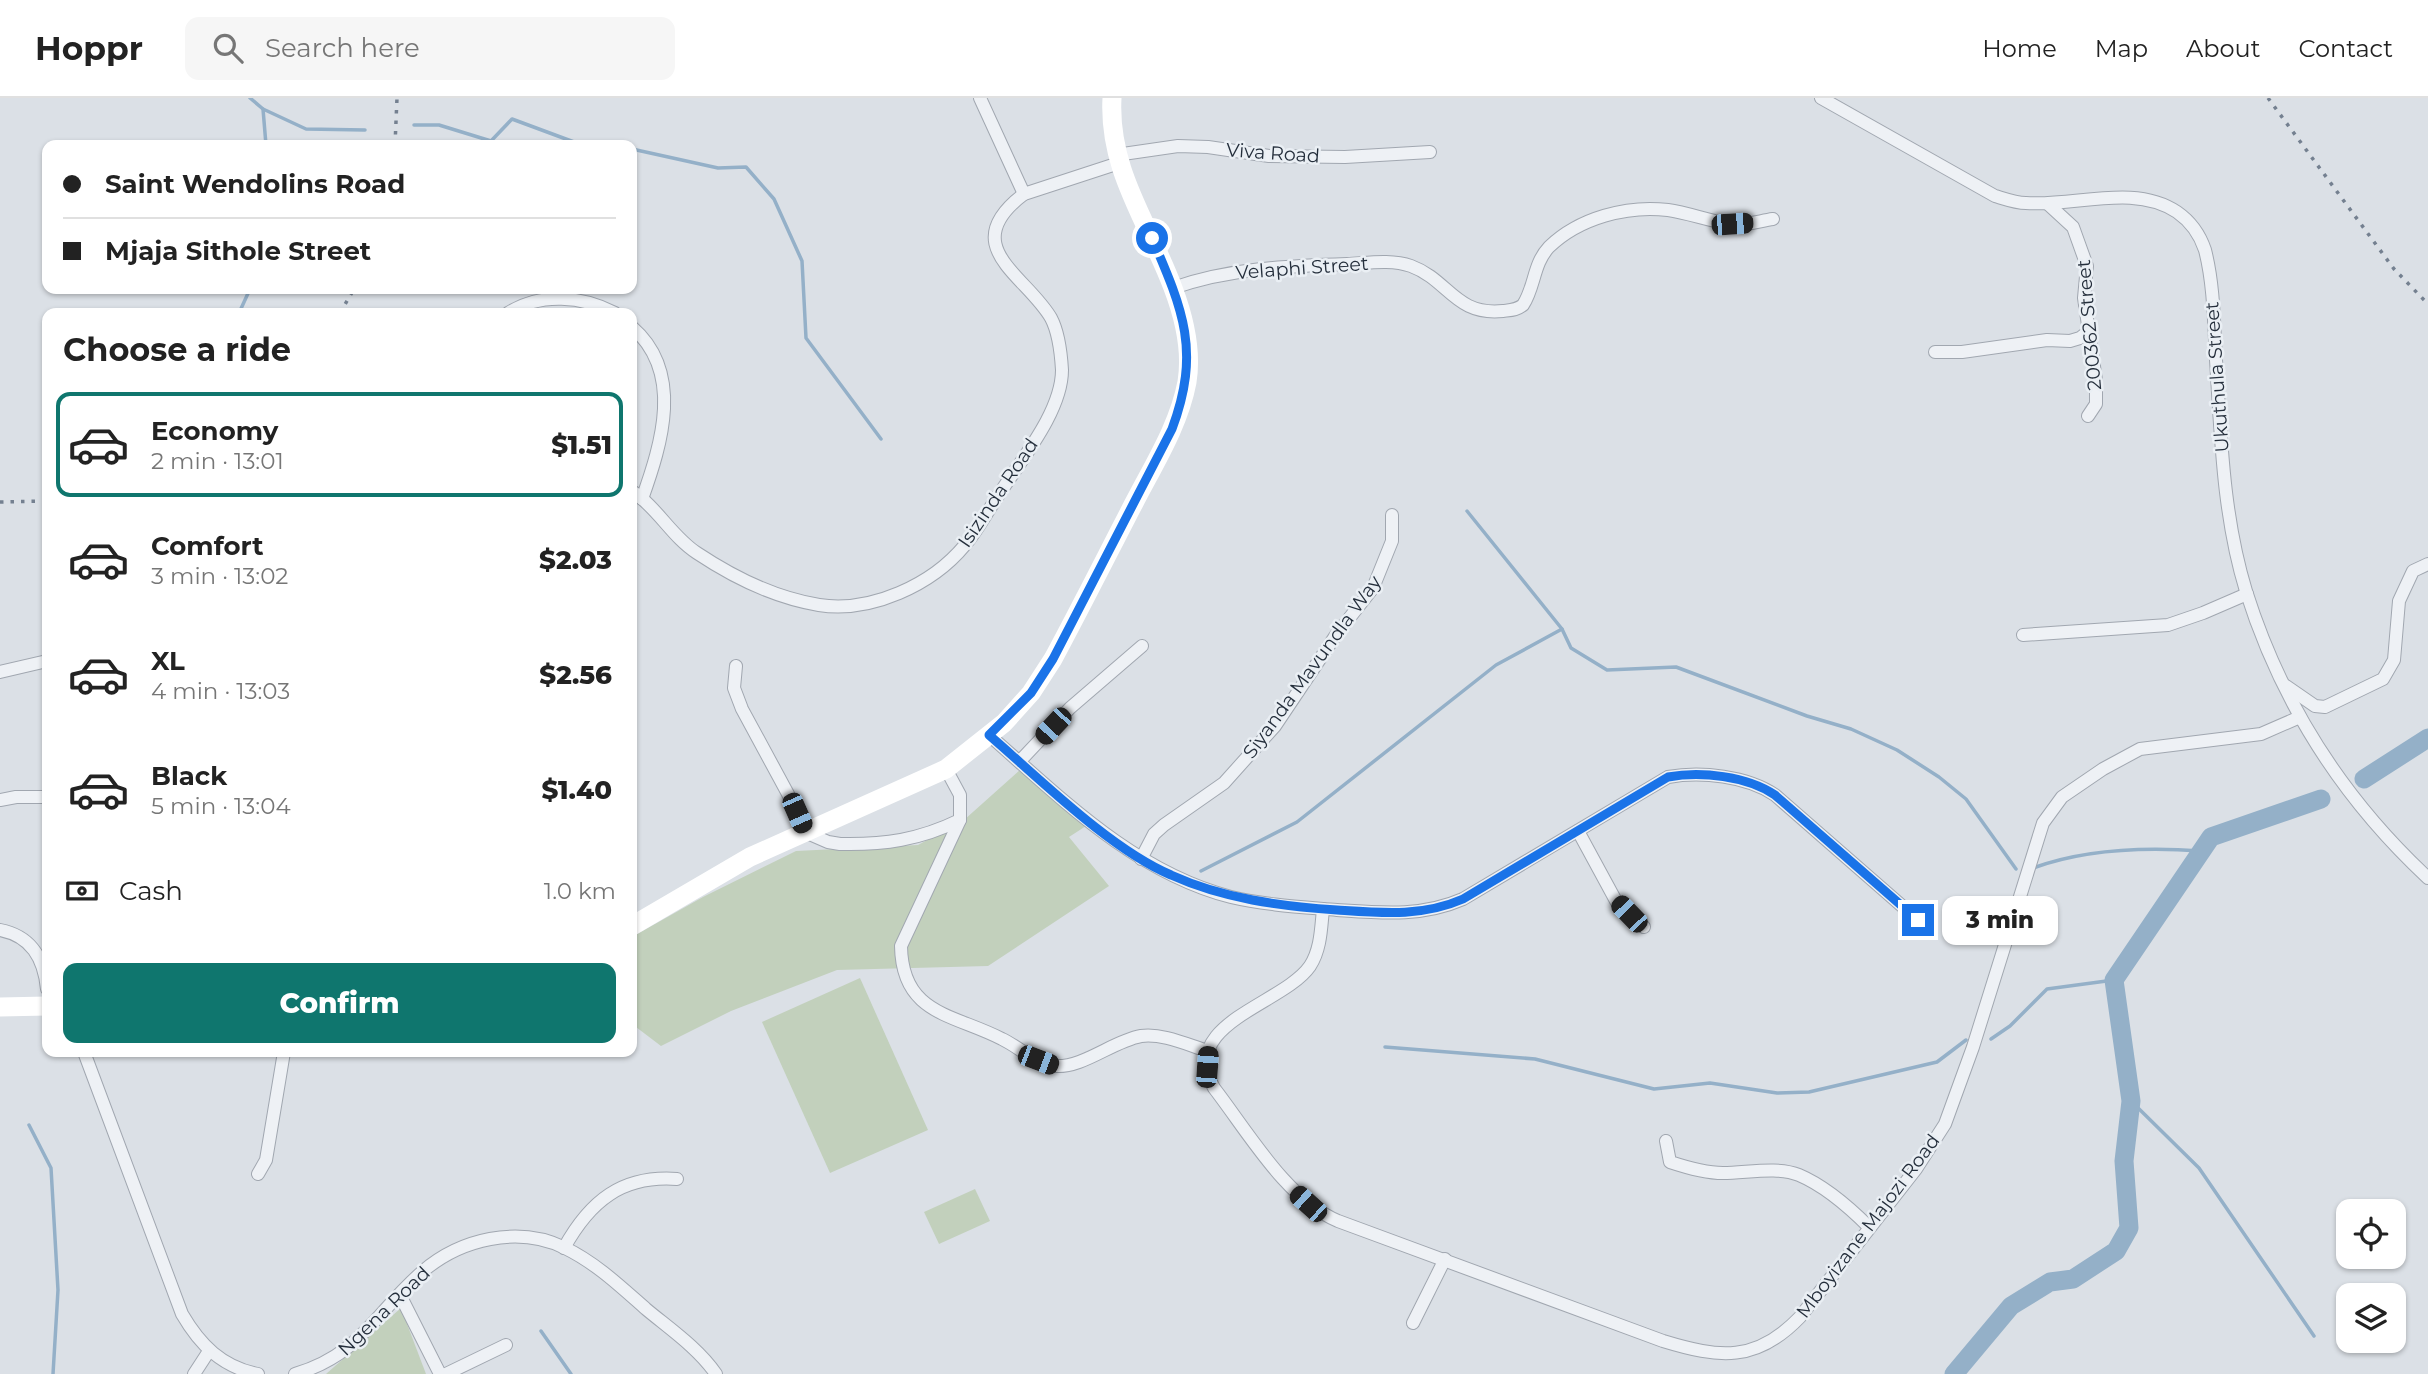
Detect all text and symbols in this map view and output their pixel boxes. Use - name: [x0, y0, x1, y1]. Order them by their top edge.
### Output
- search box: [185, 17, 675, 80]
- text: Hoppr: [35, 28, 143, 68]
- icon: search: [209, 29, 247, 67]
- text: Search here: [265, 32, 420, 64]
- text: Home: [1982, 34, 2057, 63]
- text: Map: [2095, 34, 2148, 63]
- text: About: [2186, 34, 2260, 63]
- text: Contact: [2298, 34, 2393, 63]
- street label: Viva Road: [1225, 138, 1321, 168]
- text: Saint Wendolins Road: [105, 168, 405, 200]
- car: [1711, 212, 1754, 236]
- route start: [1136, 222, 1168, 254]
- text: Mjaja Sithole Street: [105, 235, 371, 267]
- street label: Velaphi Street: [1235, 252, 1370, 284]
- street label: 200362 Street: [2072, 258, 2106, 391]
- street label: Ukuthula Street: [2200, 301, 2234, 453]
- text: Choose a ride: [63, 330, 291, 369]
- icon: car: [67, 413, 130, 476]
- text: Economy: [151, 415, 278, 447]
- text: $1.51: [551, 429, 612, 461]
- street label: Isizinda Road: [953, 434, 1043, 552]
- text: 2 min · 13:01: [151, 447, 284, 475]
- icon: car: [67, 528, 130, 591]
- text: Comfort: [151, 530, 263, 562]
- text: $2.03: [539, 544, 612, 576]
- text: 3 min · 13:02: [151, 562, 288, 590]
- street label: Siyanda Mavundla Way: [1238, 571, 1386, 763]
- icon: car: [67, 643, 130, 706]
- text: XL: [151, 645, 185, 677]
- text: $2.56: [539, 659, 612, 691]
- text: 4 min · 13:03: [151, 677, 290, 705]
- car: [1031, 703, 1076, 749]
- icon: car: [67, 758, 130, 821]
- text: Black: [151, 760, 227, 792]
- text: $1.40: [541, 774, 612, 806]
- car: [779, 790, 816, 836]
- text: 5 min · 13:04: [151, 792, 291, 820]
- icon: cash: [63, 872, 101, 910]
- text: Cash: [119, 875, 183, 907]
- text: 1.0 km: [544, 877, 616, 905]
- car: [1607, 892, 1652, 936]
- callout: 3 min: [1942, 896, 2058, 944]
- route end: [1902, 904, 1934, 936]
- text: 3 min: [1966, 906, 2034, 934]
- button: Confirm: [63, 963, 616, 1043]
- car: [1015, 1043, 1062, 1077]
- car: [1196, 1045, 1219, 1089]
- street label: Mboyizane Majozi Road: [1791, 1130, 1945, 1322]
- car: [1286, 1182, 1331, 1226]
- map controls: [2336, 1199, 2406, 1353]
- button: locate: [2336, 1199, 2406, 1269]
- street label: Ngena Road: [333, 1262, 435, 1360]
- button: layers: [2336, 1283, 2406, 1353]

